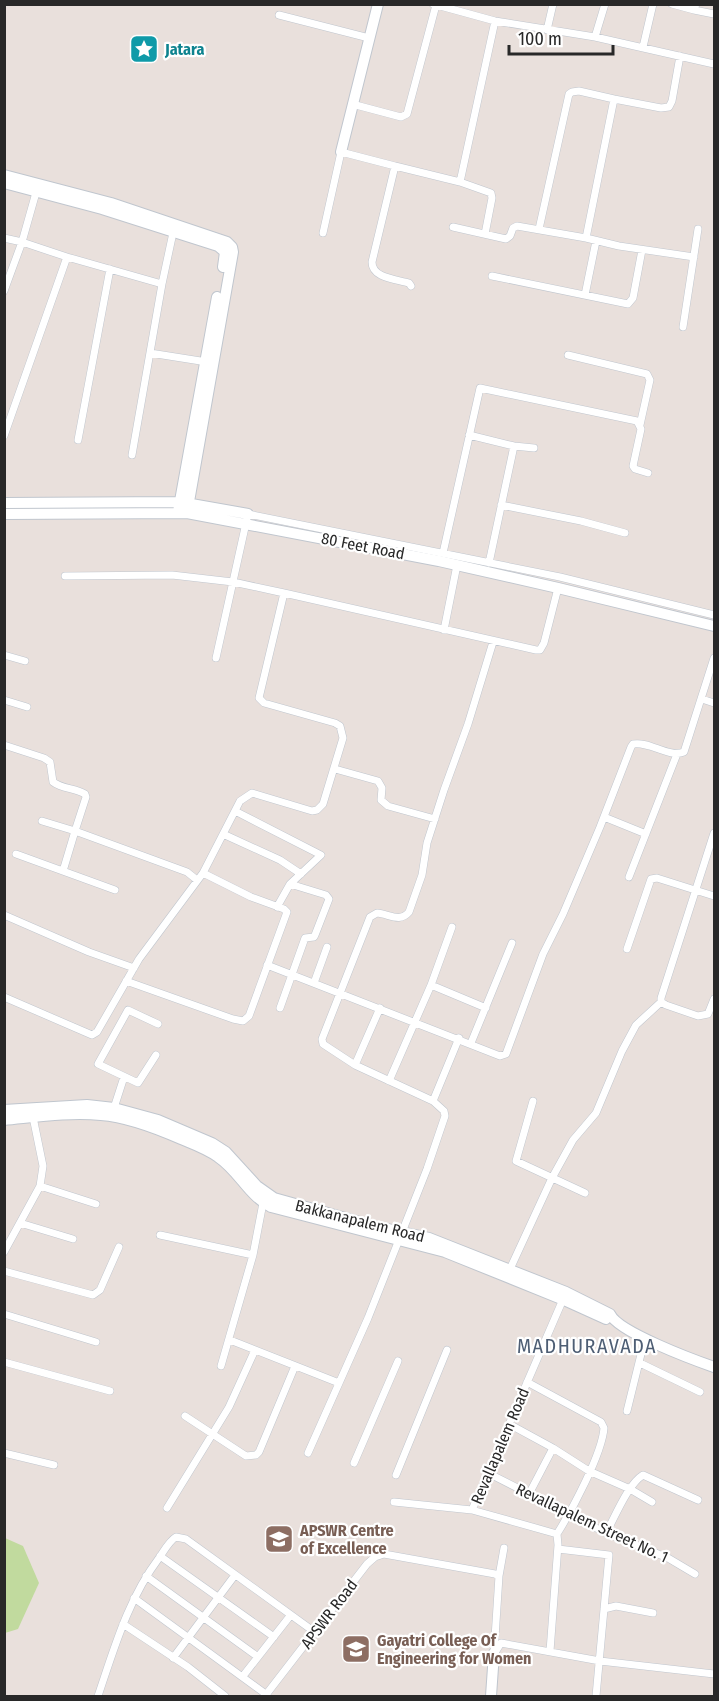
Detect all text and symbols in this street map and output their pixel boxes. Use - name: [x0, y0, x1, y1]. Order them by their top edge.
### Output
- scale bar: [509, 18, 612, 56]
- text: 100 m: [518, 28, 562, 50]
- place icon: Jatara: [128, 33, 160, 65]
- place label: Jatara: [164, 40, 204, 59]
- street label: 80 Feet Road: [320, 529, 406, 563]
- street label: Bakkanapalem Road: [293, 1196, 427, 1246]
- district label: MADHURAVADA: [517, 1334, 657, 1358]
- street label: Revallapalem Road: [467, 1385, 533, 1507]
- street label: Revallapalem Street No. 1: [513, 1479, 671, 1567]
- place label: APSWR Centre of Excellence: [299, 1521, 394, 1558]
- school or university icon: APSWR Centre of Excellence: [263, 1523, 295, 1555]
- street label: APSWR Road: [297, 1576, 361, 1652]
- place label: Gayatri College Of Engineering for Women: [377, 1631, 531, 1668]
- school or university icon: Gayatri College Of Engineering for Women: [340, 1633, 372, 1665]

